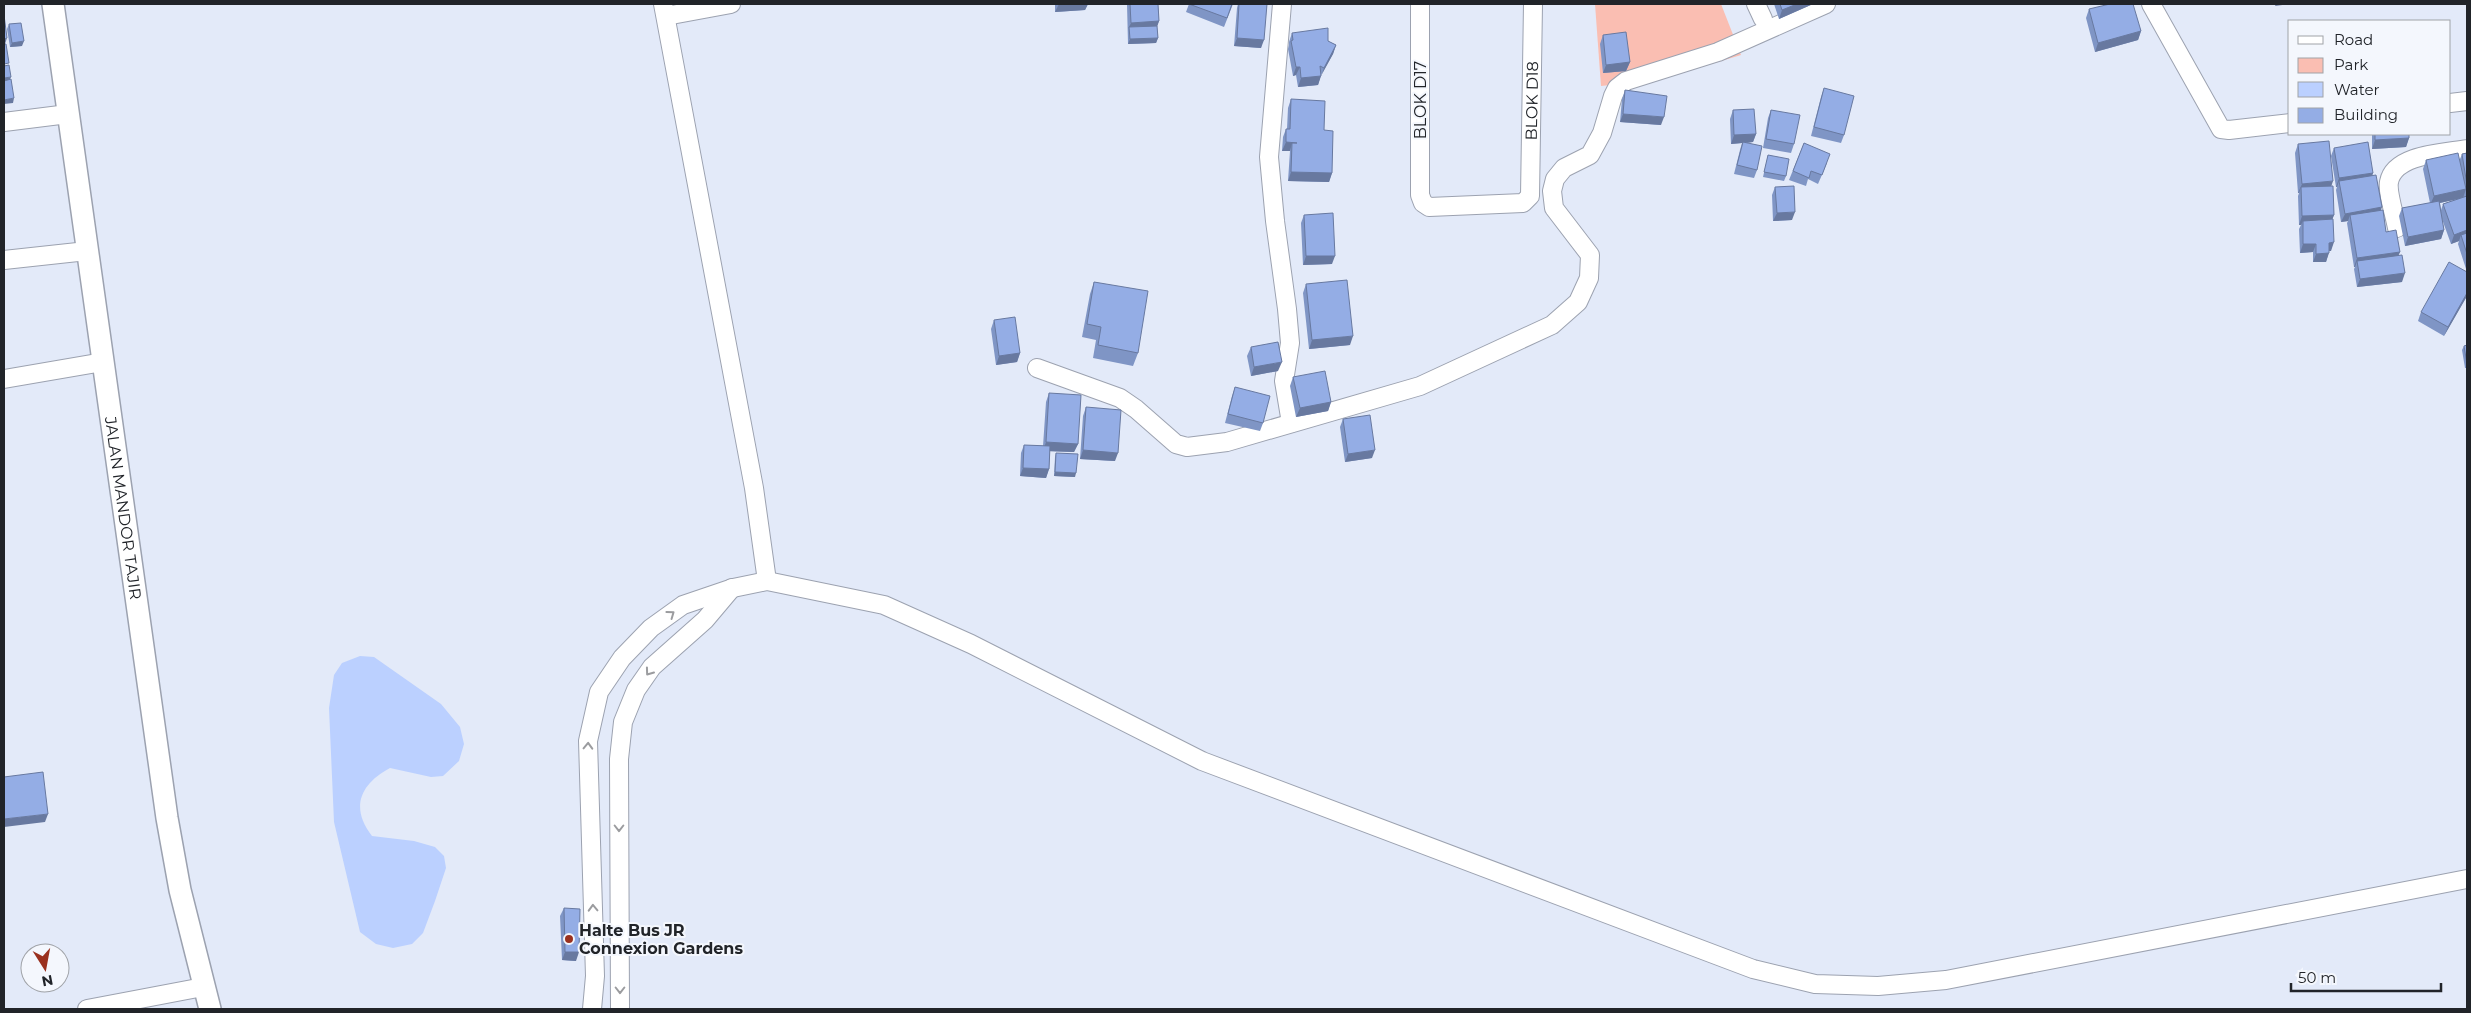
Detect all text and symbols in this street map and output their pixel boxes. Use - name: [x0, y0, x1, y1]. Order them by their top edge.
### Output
- legend: [2288, 20, 2451, 135]
- text: Road: [2334, 30, 2373, 49]
- text: Park: [2334, 55, 2368, 74]
- street label: BLOK D17: [1411, 61, 1430, 139]
- street label: BLOK D18: [1522, 61, 1542, 141]
- text: Water: [2334, 80, 2380, 99]
- text: Building: [2334, 105, 2398, 124]
- street label: JALAN MANDOR TAJIR: [101, 415, 145, 601]
- one-way arrow: [665, 611, 675, 620]
- one-way arrow: [646, 666, 655, 676]
- one-way arrow: [583, 742, 594, 750]
- one-way arrow: [614, 824, 624, 832]
- one-way arrow: [587, 904, 598, 912]
- place label: Halte Bus JR Connexion Gardens: [579, 921, 743, 958]
- marker: Halte Bus JR Connexion Gardens: [563, 933, 575, 945]
- north arrow: [20, 943, 70, 993]
- scale bar: [2291, 960, 2441, 992]
- text: 50 m: [2298, 968, 2336, 987]
- text: N: [40, 971, 55, 991]
- one-way arrow: [615, 986, 625, 994]

